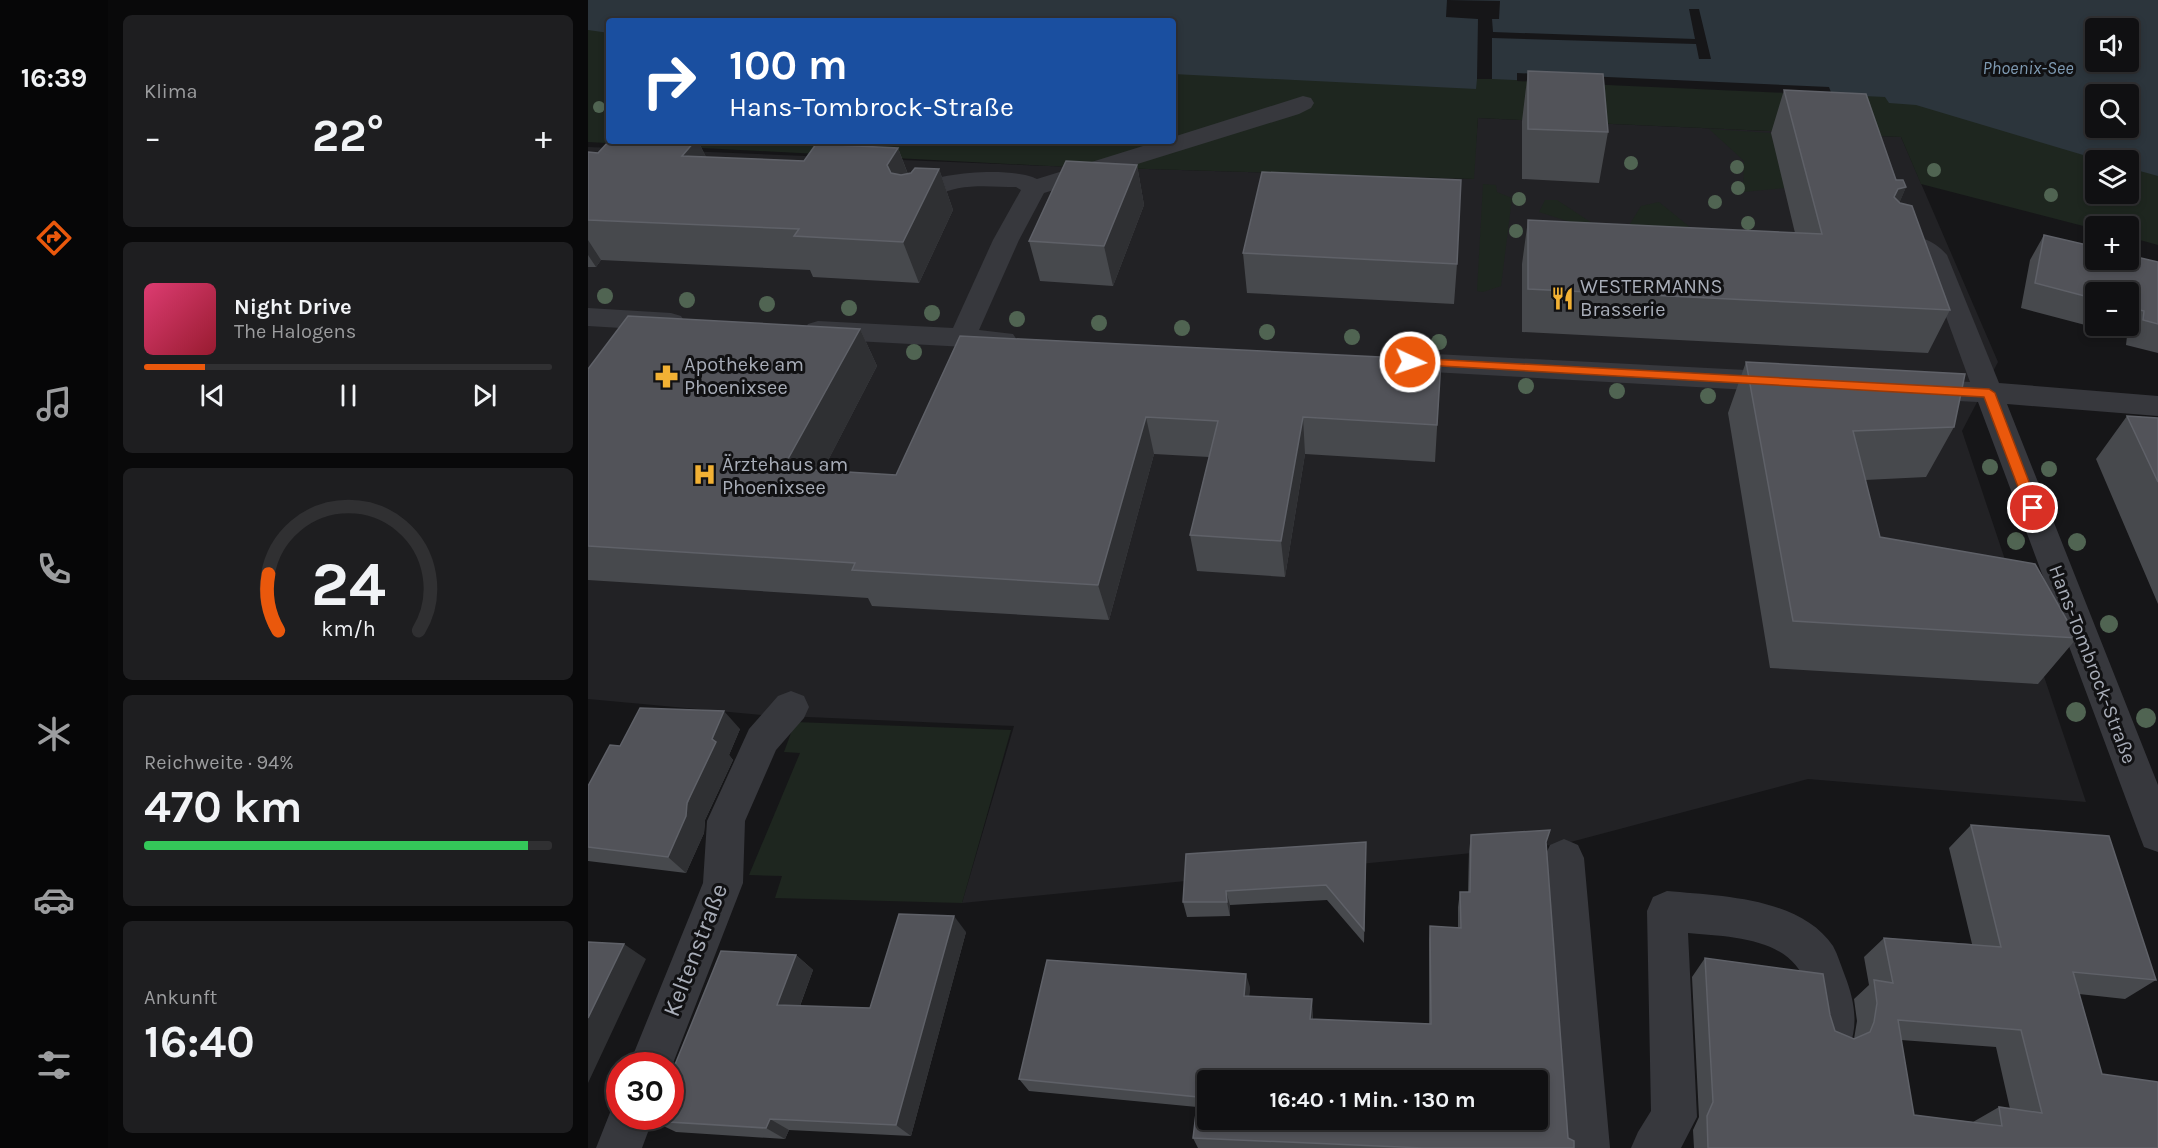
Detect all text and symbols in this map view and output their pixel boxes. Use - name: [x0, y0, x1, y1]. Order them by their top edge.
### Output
- map controls: [2085, 18, 2139, 336]
- button: sound: [2085, 18, 2139, 72]
- text: 100 m: [729, 40, 848, 90]
- icon: right: [630, 42, 708, 120]
- water label: Phoenix-See: [1983, 57, 2073, 79]
- text: 16:39: [21, 62, 87, 94]
- text: Klima: [144, 80, 197, 103]
- button: search: [2085, 84, 2139, 138]
- text: Hans-Tombrock-Straße: [729, 91, 1014, 123]
- text: 22°: [312, 110, 384, 162]
- text: −: [144, 118, 161, 156]
- text: +: [535, 118, 552, 156]
- button: layers: [2085, 150, 2139, 204]
- button: +: [2085, 216, 2139, 270]
- icon: directions: [33, 217, 75, 259]
- place label: WESTERMANNS Brasserie: [1580, 275, 1723, 321]
- button: −: [2085, 282, 2139, 336]
- restaurant icon: WESTERMANNS Brasserie: [1549, 285, 1575, 311]
- text: Night Drive: [234, 294, 352, 320]
- text: The Halogens: [234, 320, 356, 343]
- position arrow: [1378, 330, 1442, 394]
- place label: Apotheke am Phoenixsee: [684, 353, 804, 399]
- pharmacy icon: Apotheke am Phoenixsee: [653, 363, 679, 389]
- icon: previous: [196, 379, 229, 412]
- icon: pause: [332, 379, 365, 412]
- icon: next: [468, 379, 501, 412]
- icon: music: [33, 383, 75, 425]
- place label: Ärztehaus am Phoenixsee: [722, 453, 848, 499]
- hospital icon: Ärztehaus am Phoenixsee: [691, 462, 717, 488]
- pin: [2007, 482, 2058, 533]
- icon: arrive: [2016, 491, 2049, 524]
- icon: phone: [33, 548, 75, 590]
- text: 24: [311, 548, 385, 621]
- street label: Hans-Tombrock-Straße: [2044, 562, 2141, 767]
- text: km/h: [321, 616, 375, 641]
- icon: climate: [33, 713, 75, 755]
- text: Reichweite · 94%: [144, 751, 294, 774]
- text: 470 km: [144, 781, 302, 833]
- icon: car: [33, 879, 75, 921]
- street label: Keltenstraße: [657, 880, 733, 1020]
- text: Ankunft: [144, 986, 217, 1009]
- text: 16:40: [144, 1016, 255, 1068]
- icon: filters: [33, 1044, 75, 1086]
- speed limit sign: 30: [606, 1052, 684, 1130]
- text: 16:40 · 1 Min. · 130 m: [1269, 1087, 1476, 1113]

